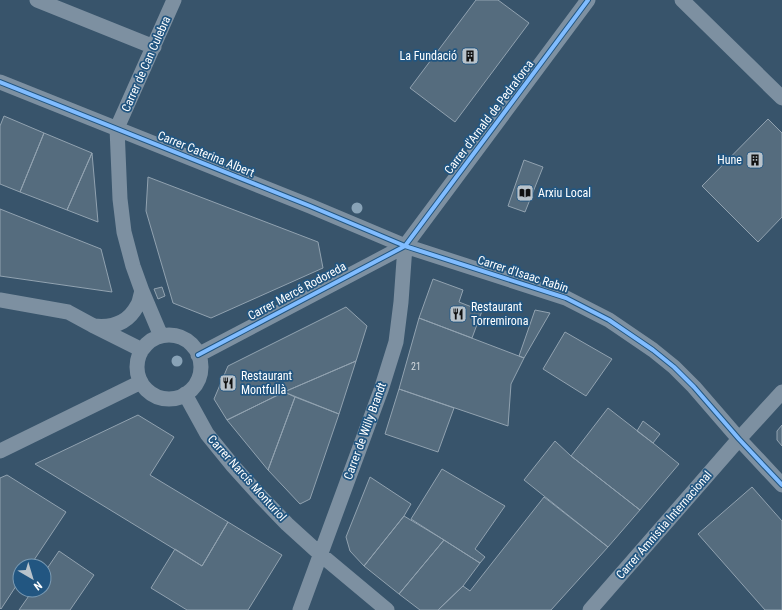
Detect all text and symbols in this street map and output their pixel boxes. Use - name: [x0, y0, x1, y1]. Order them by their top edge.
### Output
- street label: Carrer de Can Culebra: [119, 14, 174, 114]
- building icon: La Fundació: [460, 46, 480, 66]
- place label: La Fundació: [400, 49, 457, 63]
- street label: Carrer d'Arnald de Pedraforca: [442, 57, 537, 177]
- street label: Carrer Caterina Albert: [156, 128, 257, 180]
- building icon: Hune: [745, 150, 765, 170]
- place label: Hune: [717, 153, 742, 167]
- library icon: Arxiu Local: [515, 183, 535, 203]
- place label: Arxiu Local: [538, 186, 591, 200]
- street label: Carrer d'Isaac Rabin: [476, 253, 570, 295]
- street label: Carrer Mercé Rodoreda: [246, 259, 349, 323]
- place label: Restaurant Torremirona: [471, 300, 529, 328]
- restaurant icon: Restaurant Torremirona: [448, 304, 468, 324]
- house number: 21: [411, 361, 421, 372]
- place label: Restaurant Montfullà: [241, 369, 293, 397]
- restaurant icon: Restaurant Montfullà: [218, 373, 238, 393]
- street label: Carrer de Willy Brandt: [341, 380, 389, 481]
- street label: Carrer Narcís Monturiol: [205, 432, 289, 524]
- street label: Carrer Amnistia Internacional: [613, 468, 715, 582]
- north arrow: [12, 558, 52, 598]
- text: N: [31, 578, 45, 593]

